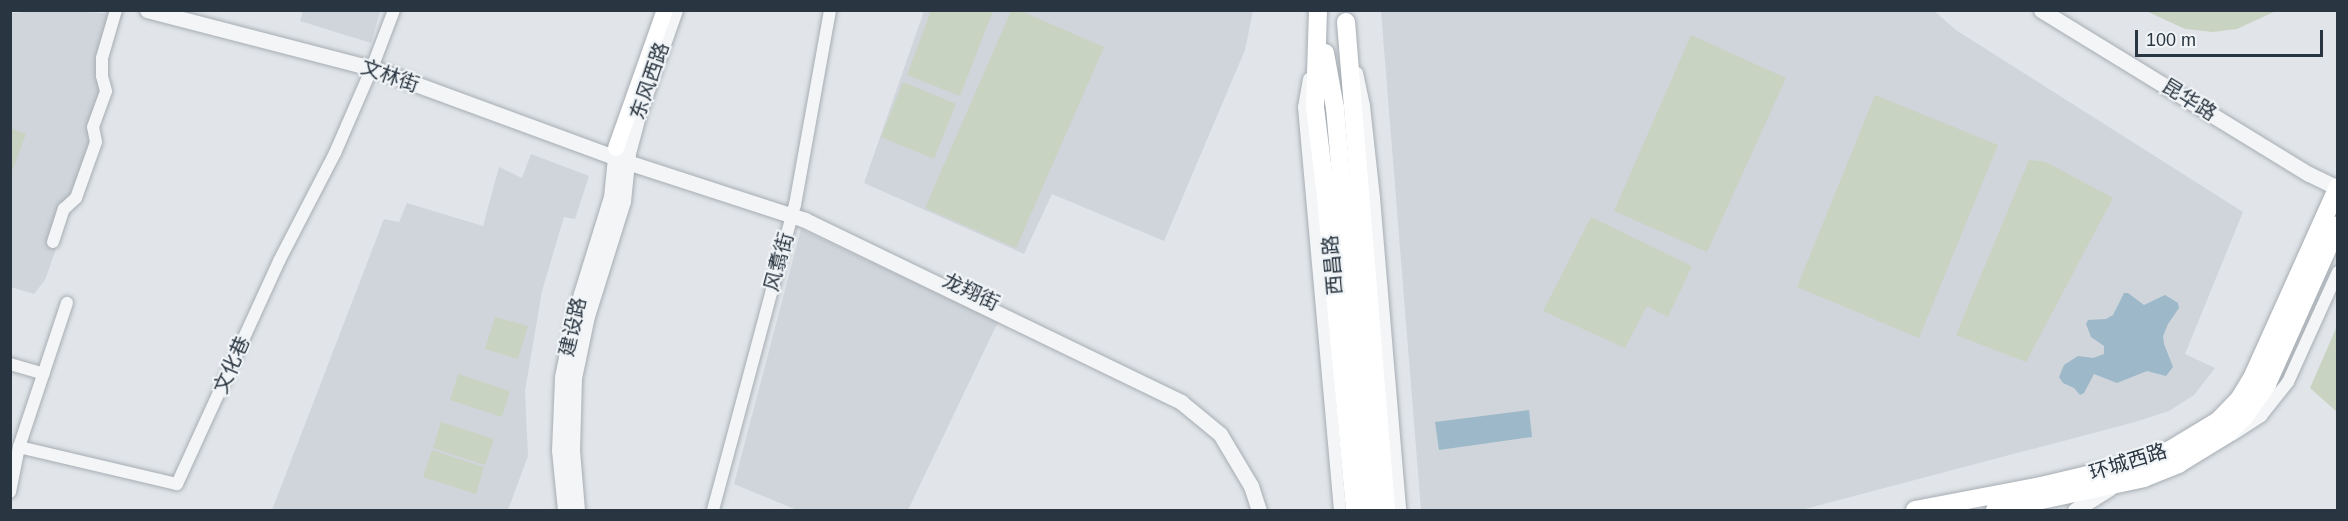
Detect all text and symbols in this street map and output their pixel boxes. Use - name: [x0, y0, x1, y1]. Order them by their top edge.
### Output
- scale bar: [2138, 18, 2326, 56]
- text: 100 m: [2146, 30, 2196, 50]
- street label: 东风西路: [626, 39, 674, 123]
- street label: 文林街: [358, 55, 422, 97]
- street label: 昆华路: [2157, 74, 2221, 126]
- street label: 风翥街: [760, 230, 798, 294]
- street label: 西昌路: [1318, 234, 1348, 296]
- street label: 龙翔街: [939, 268, 1003, 316]
- street label: 建设路: [555, 295, 591, 359]
- street label: 文化巷: [209, 333, 255, 397]
- street label: 环城西路: [2086, 439, 2170, 485]

